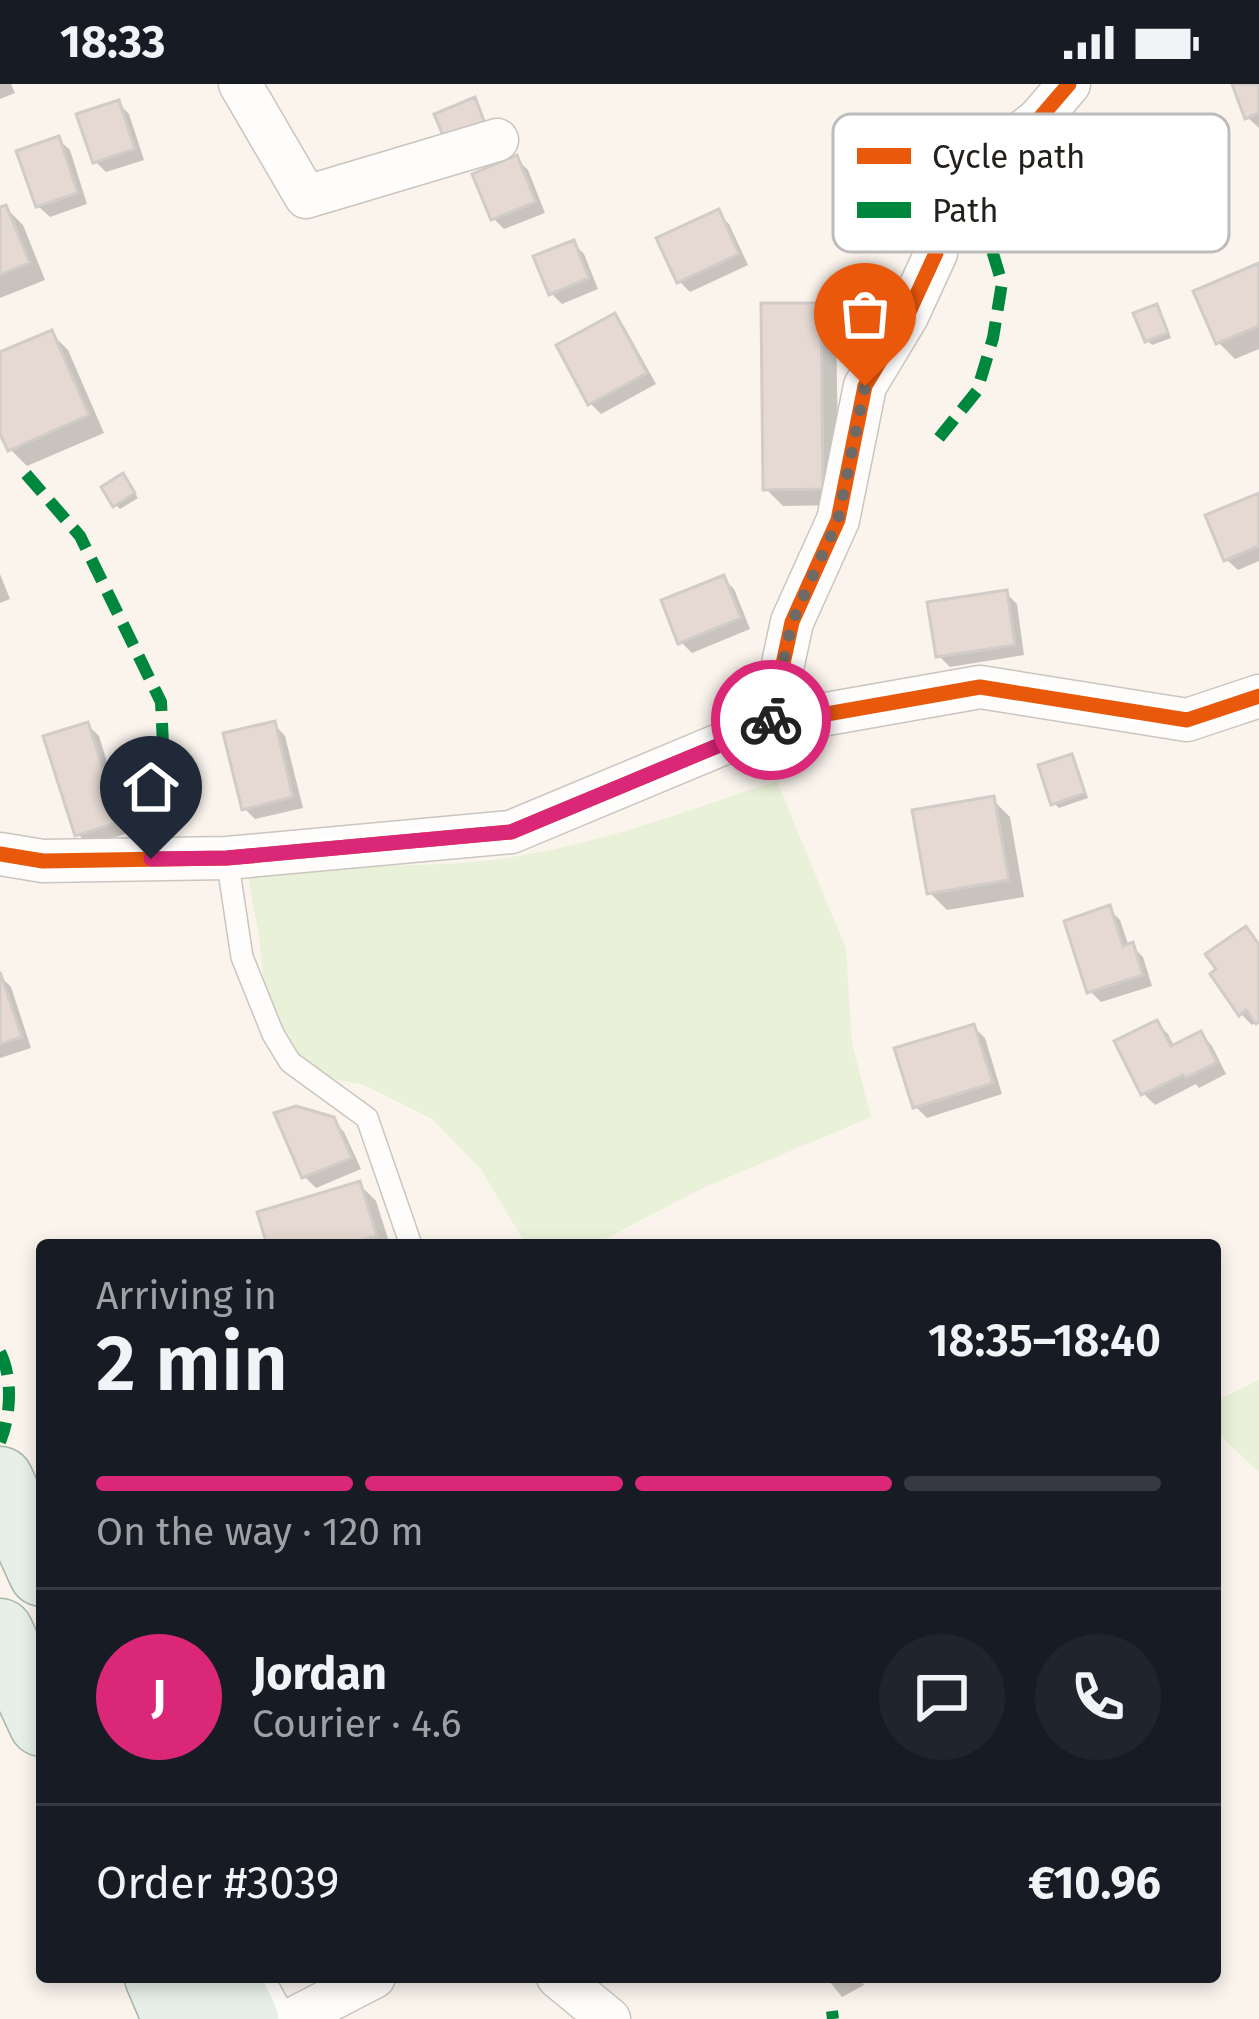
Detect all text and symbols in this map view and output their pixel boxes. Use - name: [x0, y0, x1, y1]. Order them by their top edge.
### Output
- text: 18:33: [60, 15, 165, 69]
- legend: [833, 114, 1229, 252]
- text: Cycle path: [932, 137, 1085, 177]
- text: Path: [932, 191, 999, 231]
- pin: [814, 263, 916, 386]
- icon: bag: [832, 281, 898, 347]
- courier: [711, 660, 831, 780]
- icon: bike: [738, 687, 804, 753]
- pin: [100, 736, 202, 859]
- icon: home: [118, 754, 184, 820]
- text: Arriving in: [96, 1273, 277, 1319]
- text: 18:35–18:40: [928, 1314, 1161, 1368]
- text: 2 min: [96, 1317, 288, 1411]
- text: On the way · 120 m: [96, 1509, 424, 1555]
- button: chat: [879, 1634, 1005, 1760]
- button: phone: [1035, 1634, 1161, 1760]
- text: Jordan: [252, 1647, 387, 1701]
- text: J: [152, 1670, 166, 1724]
- text: Courier · 4.6: [252, 1701, 461, 1747]
- text: Order #3039: [96, 1856, 340, 1910]
- text: €10.96: [1028, 1856, 1161, 1910]

